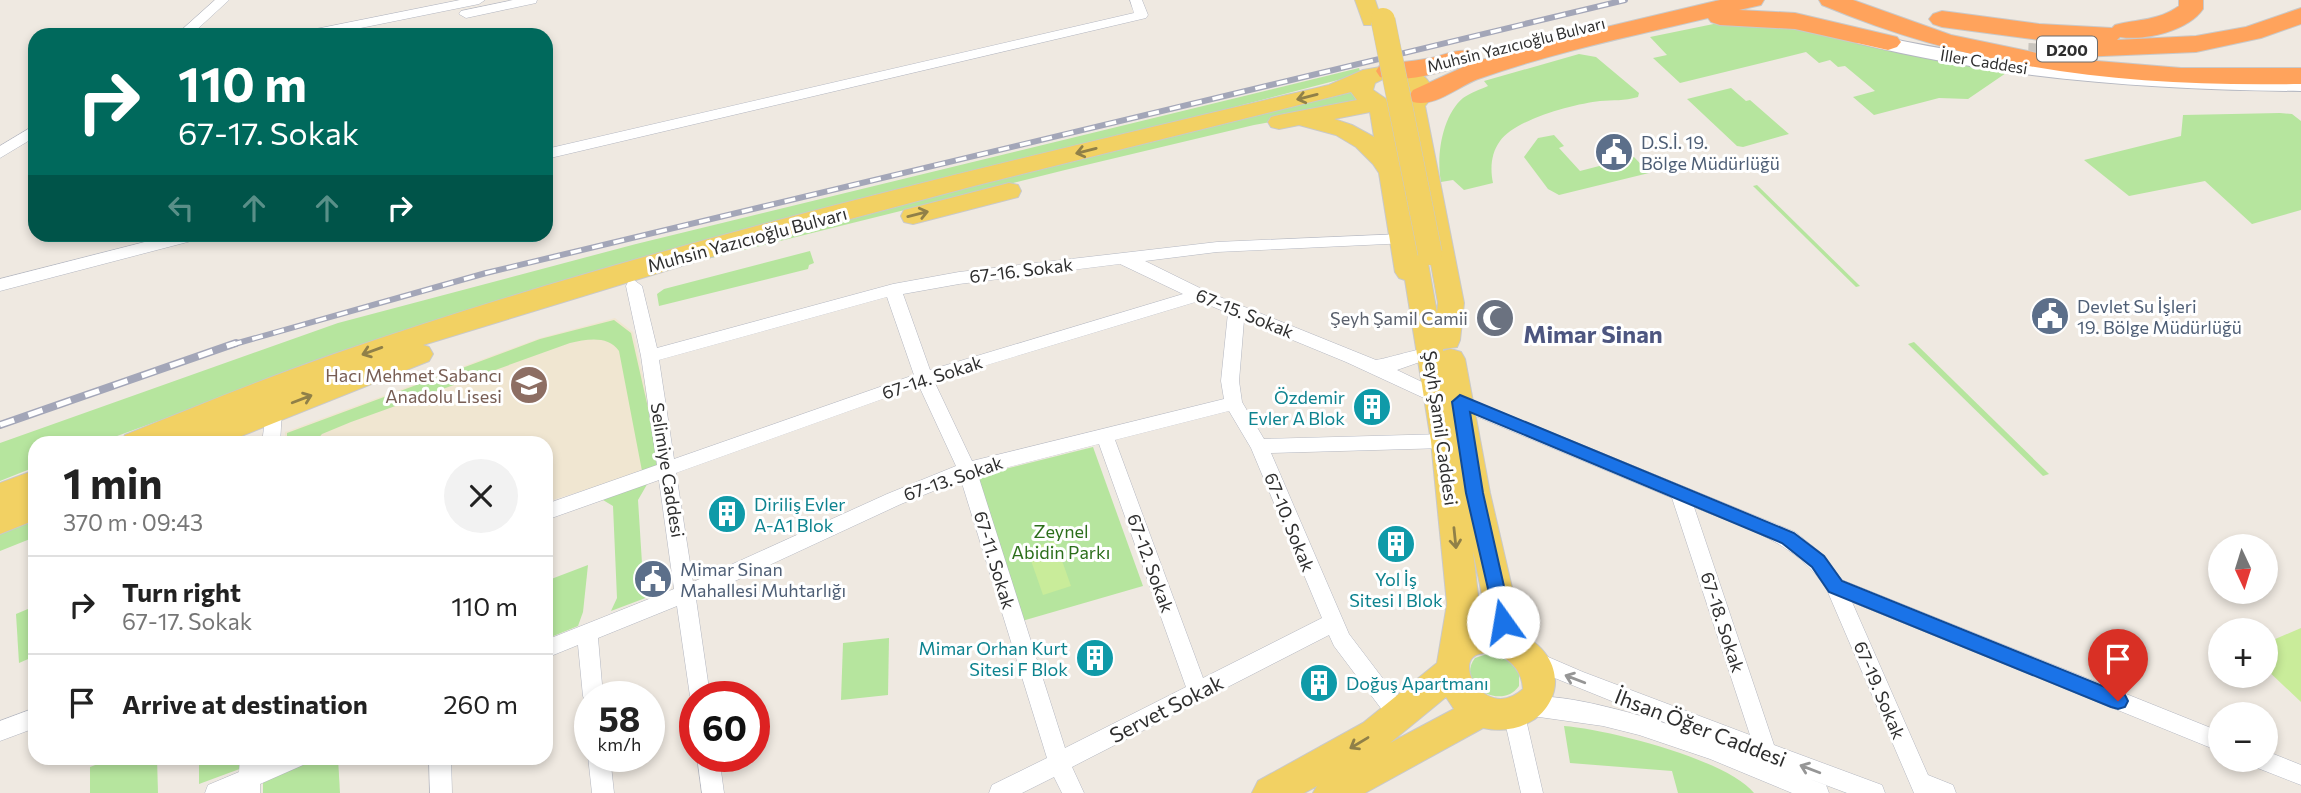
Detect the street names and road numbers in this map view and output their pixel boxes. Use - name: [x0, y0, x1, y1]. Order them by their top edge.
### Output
- street label: Muhsin Yazıcıoğlu Bulvarı: [1425, 13, 1607, 75]
- road number: D200: [2037, 36, 2097, 61]
- street label: İller Caddesi: [1939, 45, 2029, 77]
- street label: Muhsin Yazıcıoğlu Bulvarı: [645, 202, 849, 276]
- street label: 67-16. Sokak: [968, 253, 1074, 287]
- street label: 67-15. Sokak: [1193, 283, 1297, 343]
- street label: Şeyh Şamil Caddesi: [1419, 349, 1463, 507]
- street label: 67-14. Sokak: [879, 350, 985, 404]
- street label: Selimiye Caddesi: [646, 401, 690, 539]
- street label: 67-13. Sokak: [900, 451, 1006, 505]
- street label: 67-10. Sokak: [1260, 469, 1320, 575]
- street label: 67-11. Sokak: [970, 508, 1020, 612]
- street label: 67-12. Sokak: [1123, 511, 1179, 616]
- street label: 67-18. Sokak: [1696, 569, 1750, 675]
- street label: 67-19. Sokak: [1850, 638, 1911, 742]
- street label: Servet Sokak: [1105, 669, 1227, 747]
- street label: İhsan Öğer Caddesi: [1612, 683, 1790, 771]

